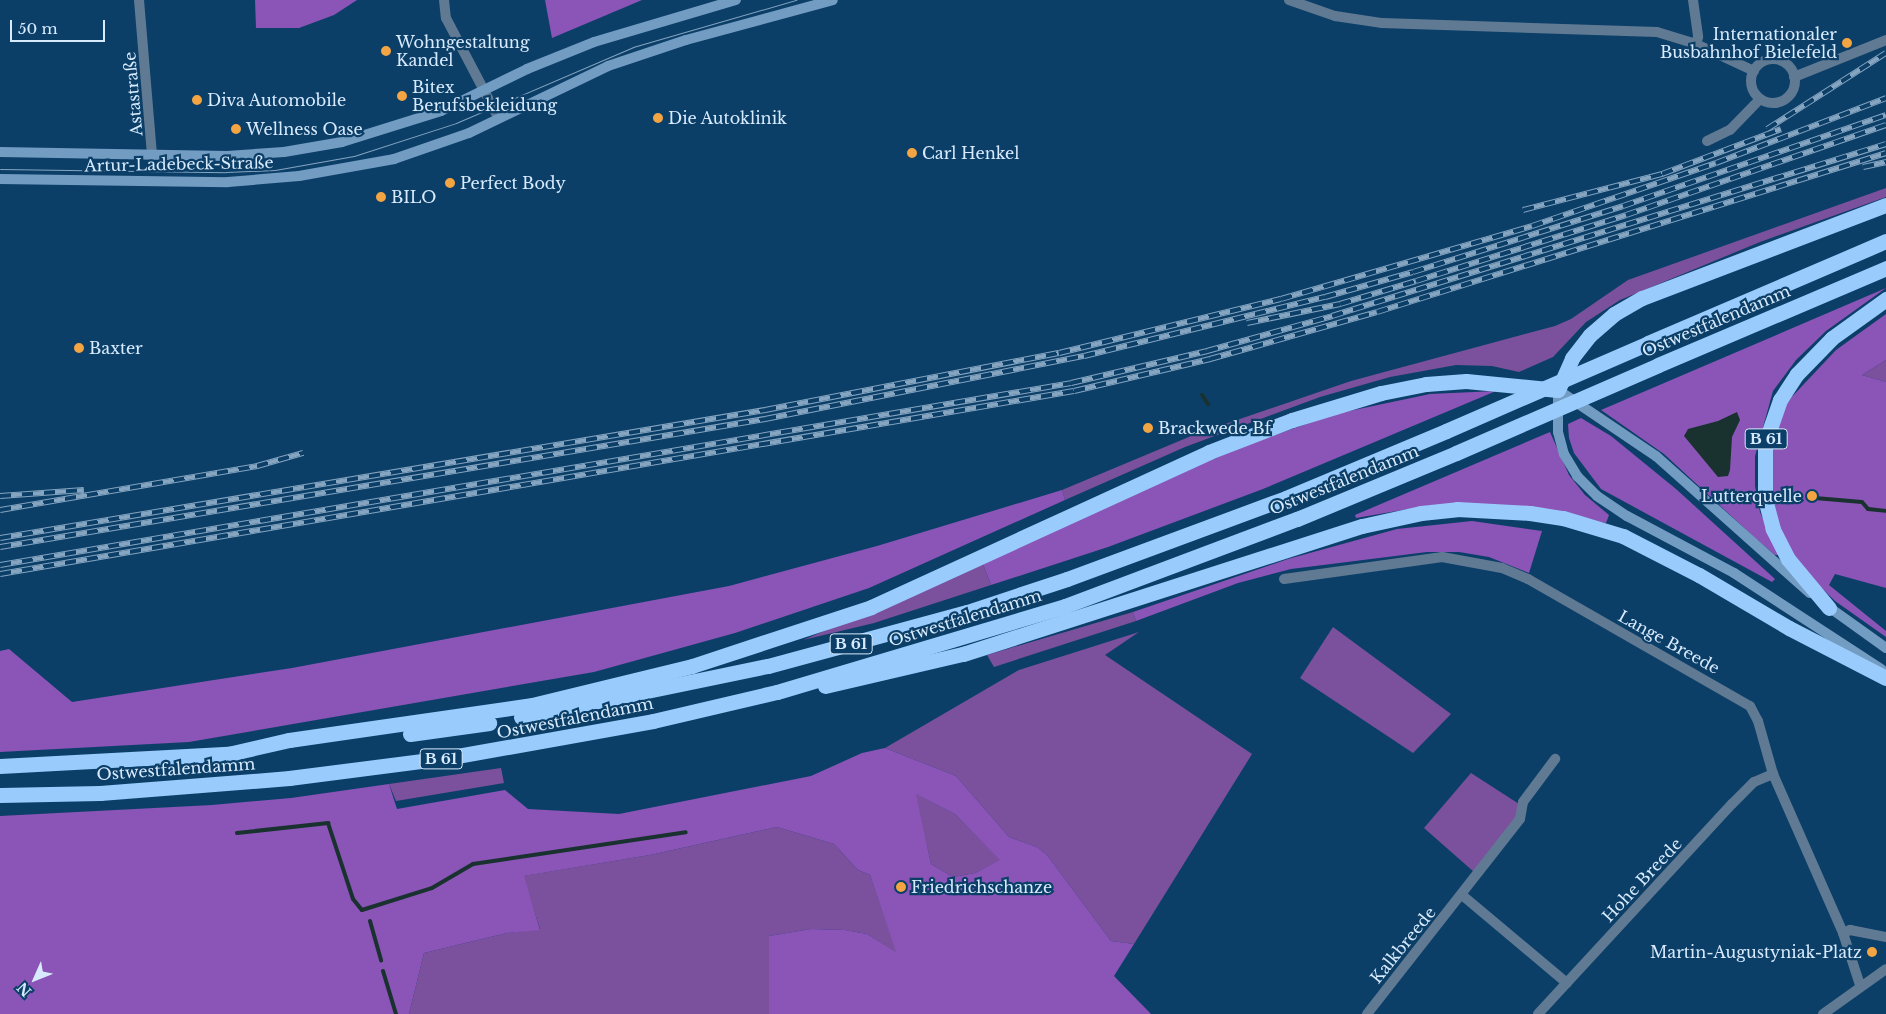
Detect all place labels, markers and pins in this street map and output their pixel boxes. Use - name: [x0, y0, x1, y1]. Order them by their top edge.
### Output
- place label: Internationaler Busbahnhof Bielefeld: [1660, 24, 1837, 62]
- place label: Wohngestaltung Kandel: [396, 32, 529, 70]
- marker: Internationaler Busbahnhof Bielefeld: [1841, 37, 1853, 49]
- marker: Wohngestaltung Kandel: [380, 45, 392, 57]
- place label: Bitex Berufsbekleidung: [412, 77, 557, 115]
- place label: Diva Automobile: [207, 90, 347, 110]
- marker: Bitex Berufsbekleidung: [396, 90, 408, 102]
- marker: Diva Automobile: [191, 94, 203, 106]
- place label: Die Autoklinik: [668, 108, 788, 128]
- marker: Die Autoklinik: [652, 112, 664, 124]
- place label: Wellness Oase: [246, 119, 363, 139]
- marker: Wellness Oase: [230, 123, 242, 135]
- place label: Carl Henkel: [922, 143, 1019, 163]
- marker: Carl Henkel: [906, 147, 918, 159]
- place label: Perfect Body: [460, 173, 566, 193]
- marker: Perfect Body: [444, 177, 456, 189]
- place label: BILO: [391, 187, 436, 207]
- marker: BILO: [375, 191, 387, 203]
- place label: Baxter: [89, 338, 143, 358]
- marker: Baxter: [73, 342, 85, 354]
- place label: Brackwede Bf: [1158, 418, 1271, 438]
- marker: Brackwede Bf: [1142, 422, 1154, 434]
- place label: Lutterquelle: [1701, 486, 1802, 506]
- marker: Lutterquelle: [1806, 490, 1818, 502]
- place label: Friedrichschanze: [911, 877, 1052, 897]
- marker: Friedrichschanze: [895, 881, 907, 893]
- place label: Martin-Augustyniak-Platz: [1650, 942, 1862, 962]
- marker: Martin-Augustyniak-Platz: [1866, 946, 1878, 958]

